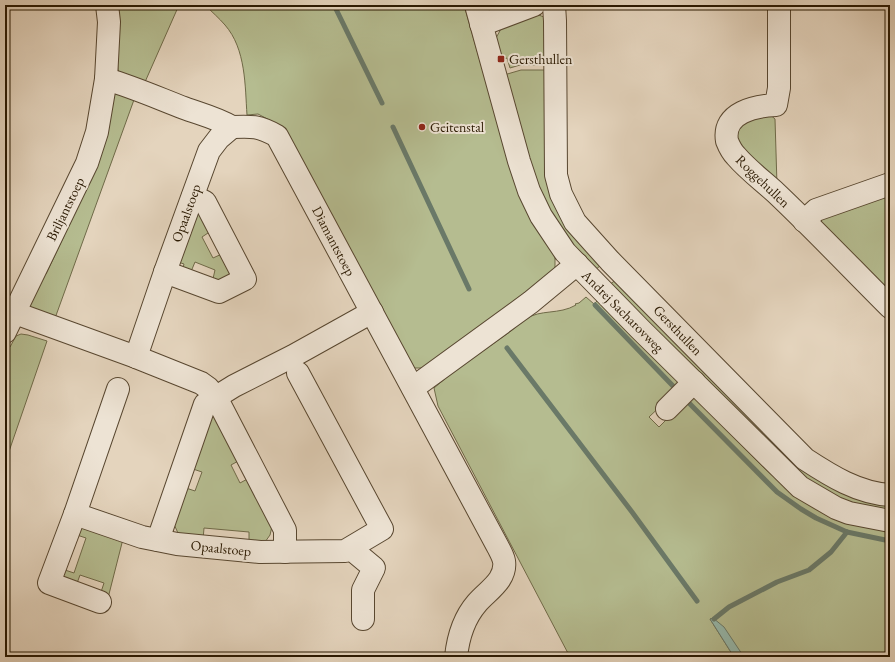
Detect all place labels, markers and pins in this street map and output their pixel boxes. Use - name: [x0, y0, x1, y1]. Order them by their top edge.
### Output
- place label: Gersthullen: [509, 50, 573, 68]
- marker: Gersthullen: [496, 54, 506, 64]
- place label: Geitenstal: [430, 118, 485, 136]
- marker: Geitenstal: [417, 122, 427, 132]

